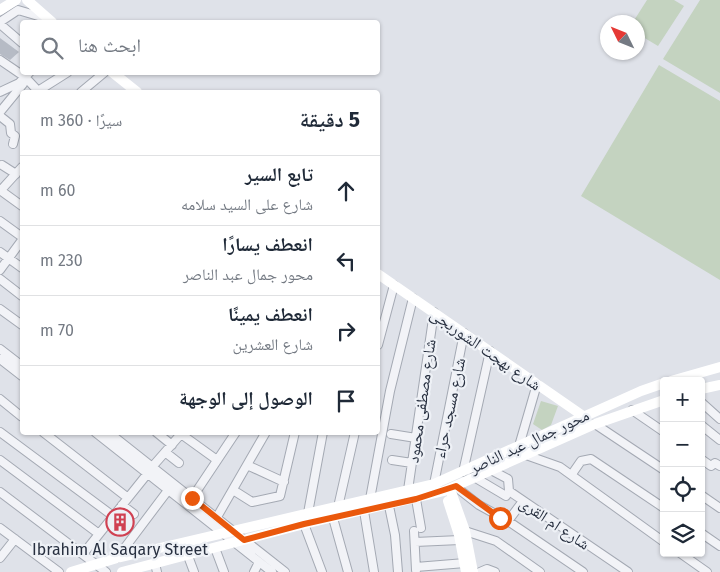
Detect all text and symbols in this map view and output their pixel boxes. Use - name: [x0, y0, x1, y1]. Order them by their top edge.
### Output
- north arrow: [600, 15, 645, 60]
- search box: [20, 20, 380, 75]
- icon: search: [38, 34, 66, 62]
- text: ابحث هنا: [78, 34, 141, 57]
- text: 5 دقيقة: [300, 107, 360, 133]
- text: سيرًا · 360 m: [40, 111, 122, 130]
- text: تابع السير: [245, 163, 313, 186]
- icon: ahead: [332, 177, 360, 205]
- text: 60 m: [40, 181, 75, 200]
- text: شارع على السيد سلامه: [181, 195, 313, 214]
- text: انعطف يسارًا: [222, 233, 313, 256]
- icon: left: [332, 247, 360, 275]
- text: 230 m: [40, 251, 83, 270]
- text: محور جمال عبد الناصر: [183, 265, 313, 284]
- text: انعطف يمينًا: [228, 303, 313, 326]
- street label: شارع بهجت الشوربجى: [426, 304, 545, 395]
- icon: right: [332, 317, 360, 345]
- text: 70 m: [40, 321, 74, 340]
- text: شارع العشرين: [233, 335, 313, 354]
- street label: شارع مصطفى محمود: [403, 338, 441, 464]
- street label: شارع مسجد حراء: [430, 356, 470, 460]
- map controls: [660, 377, 705, 557]
- button: +: [660, 377, 705, 422]
- text: الوصول إلى الوجهة: [179, 387, 313, 410]
- icon: arrive: [332, 387, 360, 415]
- street label: محور جمال عبد الناصر: [465, 405, 593, 479]
- button: −: [660, 422, 705, 467]
- button: locate: [660, 467, 705, 512]
- route end: [181, 487, 204, 510]
- street label: شارع ام القرى: [516, 493, 593, 555]
- building icon: Ibrahim Al Saqary Street: [105, 507, 135, 537]
- route start: [489, 507, 512, 530]
- button: layers: [660, 512, 705, 557]
- place label: Ibrahim Al Saqary Street: [32, 540, 208, 559]

